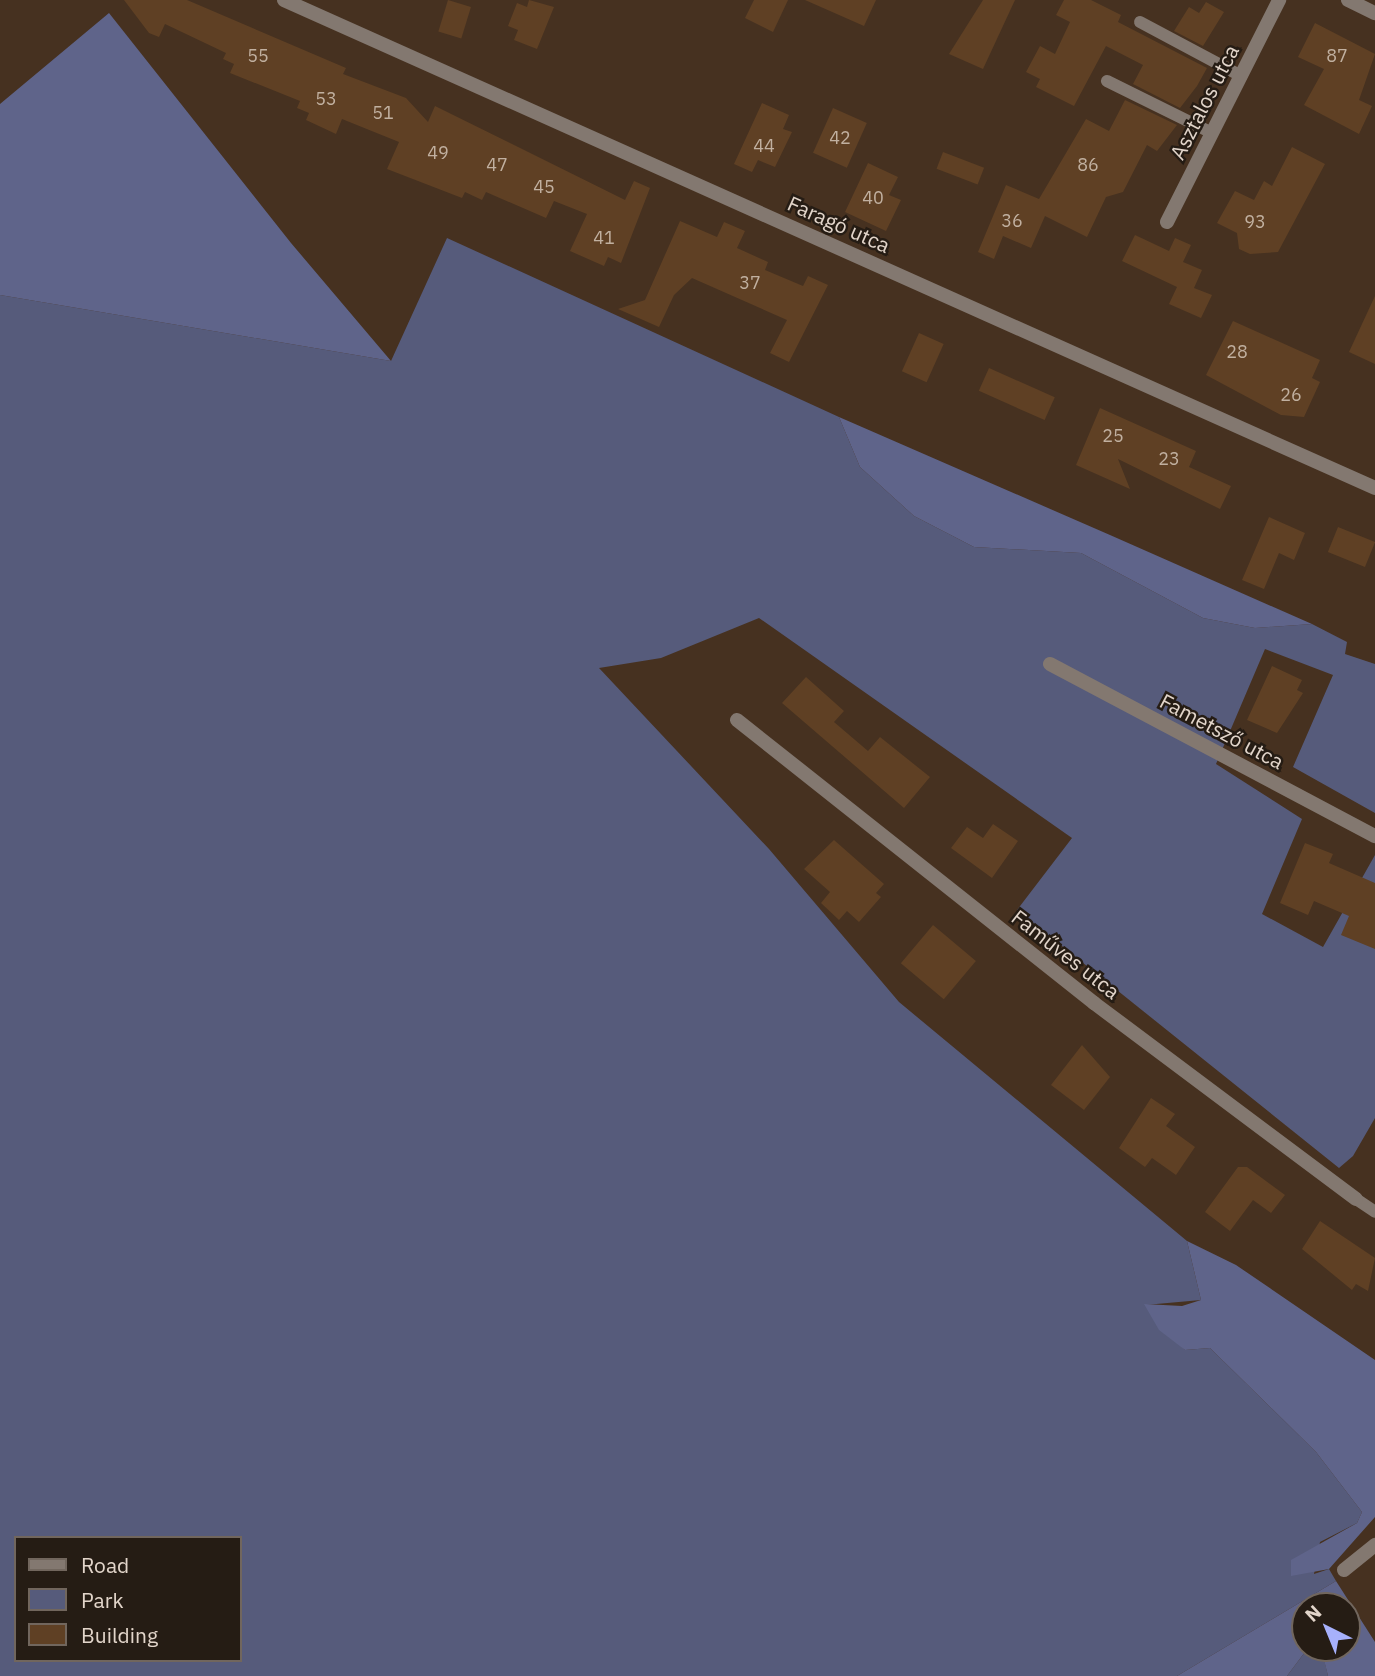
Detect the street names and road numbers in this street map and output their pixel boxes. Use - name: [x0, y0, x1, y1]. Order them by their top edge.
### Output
- street label: Asztalos utca: [1164, 40, 1244, 164]
- street label: Faragó utca: [784, 190, 894, 258]
- street label: Fametsző utca: [1156, 688, 1288, 774]
- street label: Faműves utca: [1007, 904, 1125, 1004]

